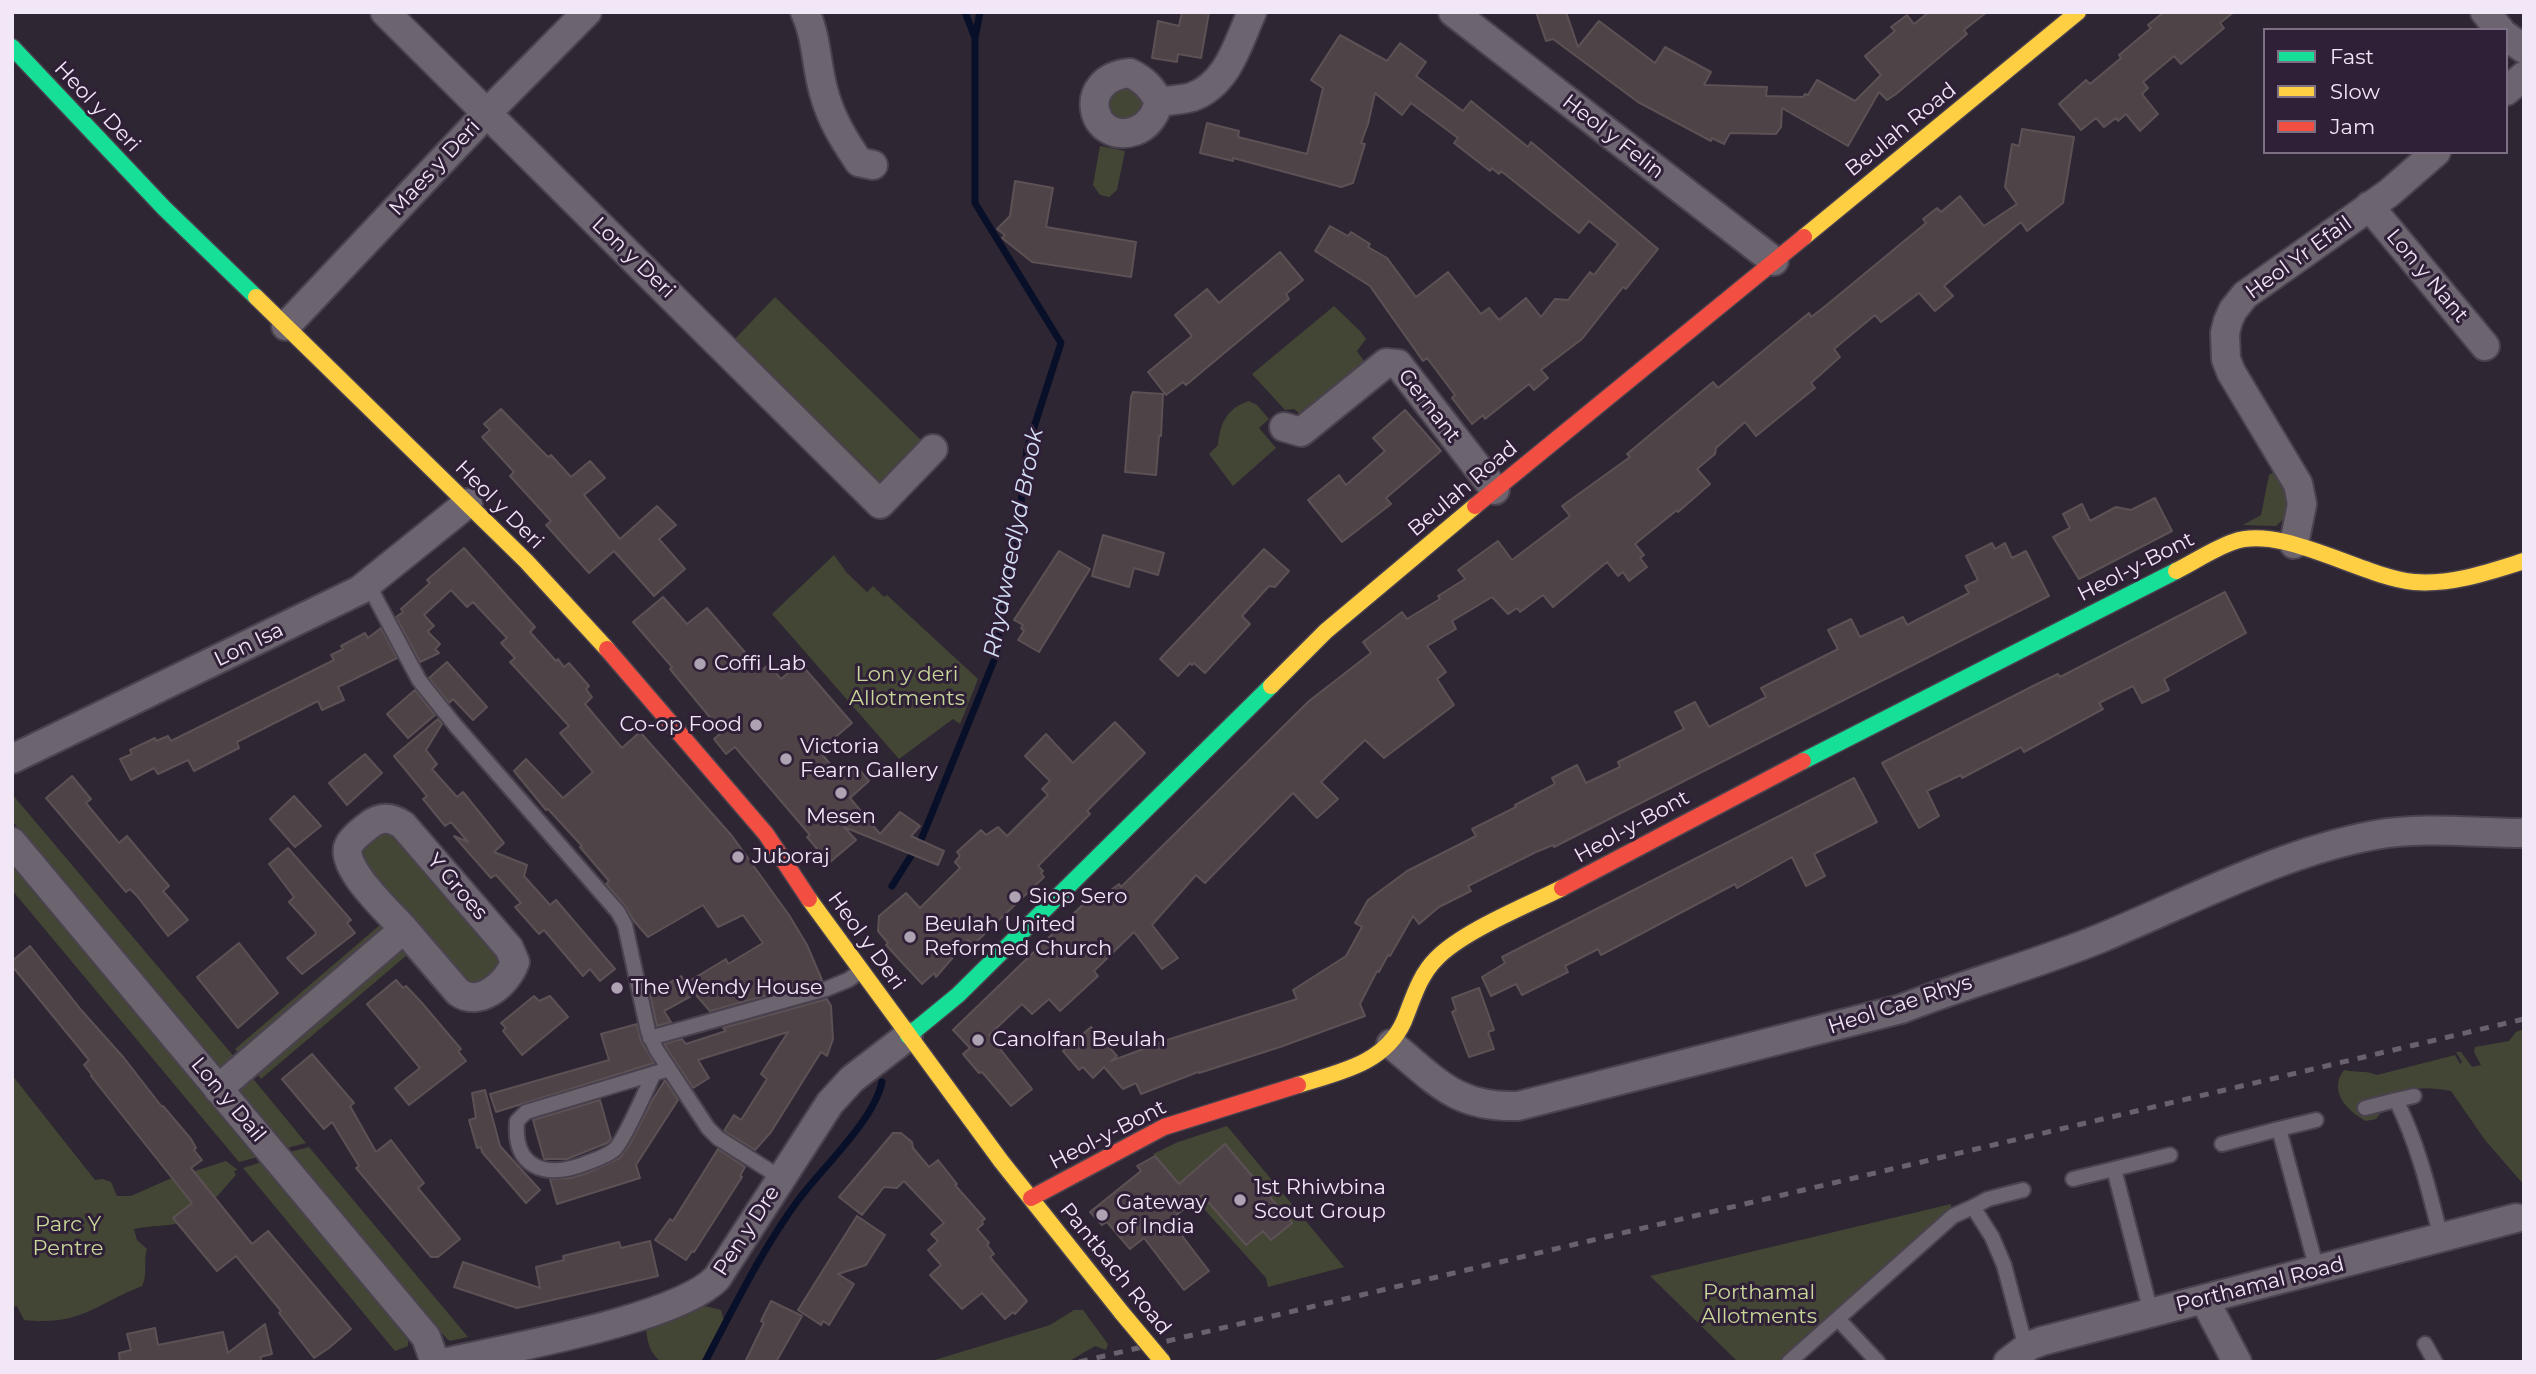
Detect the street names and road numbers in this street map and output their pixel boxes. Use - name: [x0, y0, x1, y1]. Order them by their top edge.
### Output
- street label: Heol y Deri: [49, 56, 145, 158]
- street label: Beulah Road: [1841, 78, 1961, 182]
- street label: Heol y Felin: [1557, 89, 1669, 185]
- street label: Maes y Deri: [384, 115, 486, 221]
- street label: Heol Yr Efail: [2241, 211, 2357, 305]
- street label: Lon y Deri: [586, 212, 680, 304]
- street label: Lon y Nant: [2381, 224, 2473, 328]
- street label: Gernant: [1392, 364, 1466, 448]
- street label: Beulah Road: [1403, 436, 1523, 542]
- street label: Heol y Deri: [449, 455, 549, 555]
- street label: Heol-y-Bont: [2073, 527, 2199, 607]
- street label: Lon Isa: [210, 617, 288, 673]
- street label: Heol-y-Bont: [1570, 785, 1694, 869]
- street label: Y Groes: [421, 849, 493, 925]
- street label: Heol y Deri: [822, 887, 910, 995]
- street label: Heol Cae Rhys: [1825, 970, 1975, 1040]
- street label: Lon y Dail: [185, 1052, 271, 1148]
- street label: Heol-y-Bont: [1045, 1095, 1171, 1175]
- street label: Pen y Dre: [709, 1181, 785, 1281]
- street label: Pantbach Road: [1054, 1198, 1176, 1340]
- street label: Porthamal Road: [2173, 1252, 2347, 1318]

